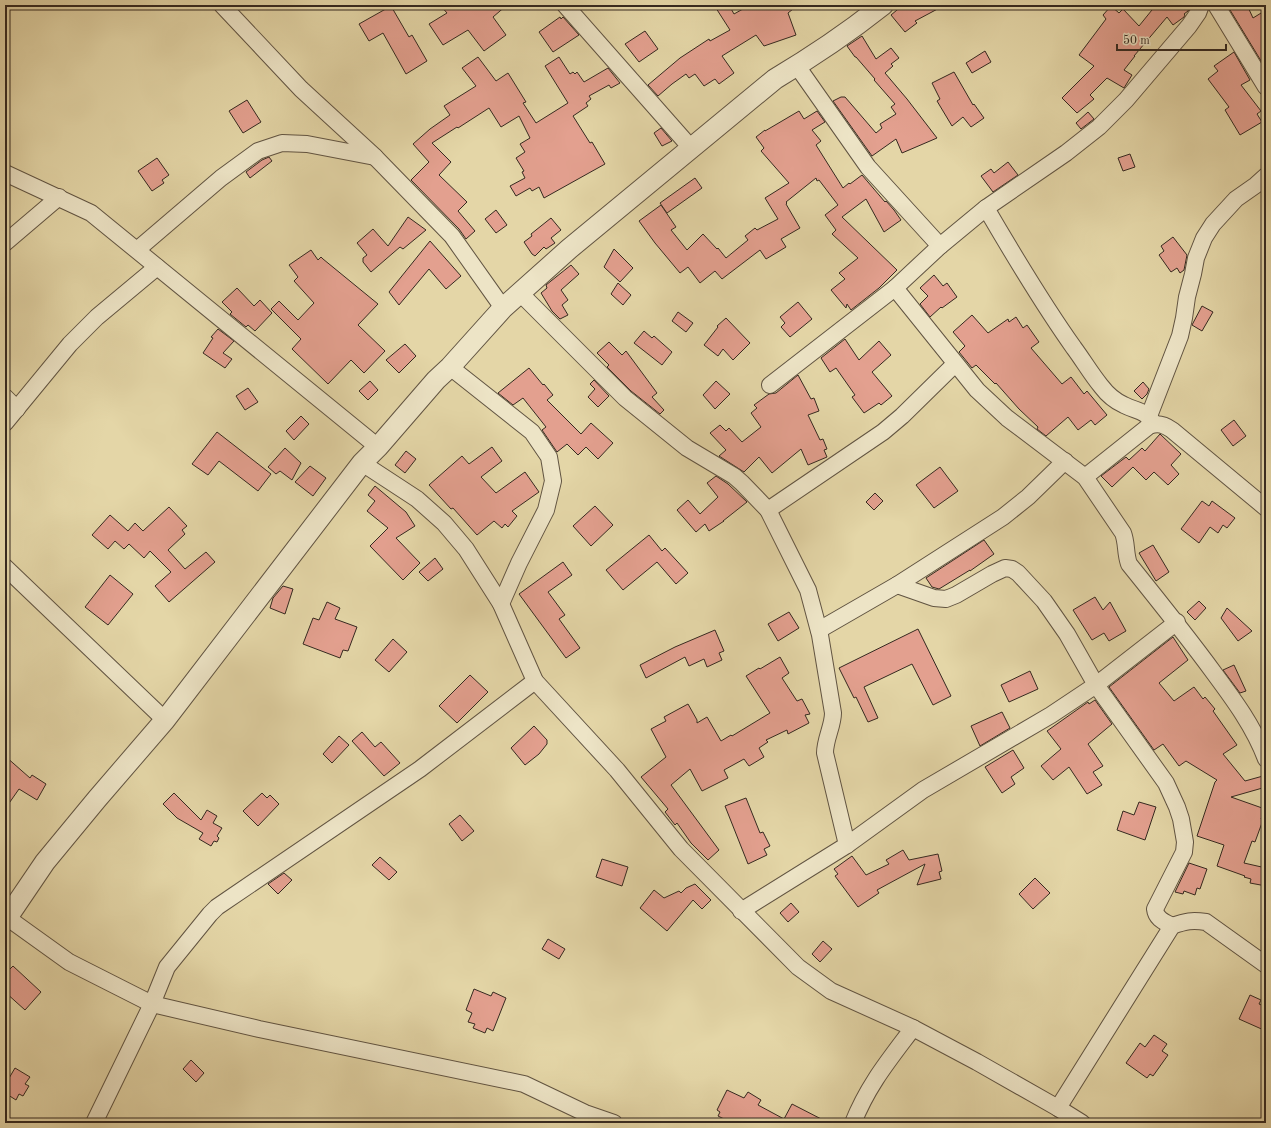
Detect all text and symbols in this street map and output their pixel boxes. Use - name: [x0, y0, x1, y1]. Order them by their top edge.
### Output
- scale bar: [1117, 26, 1226, 52]
- text: 50 m: [1123, 34, 1150, 47]

